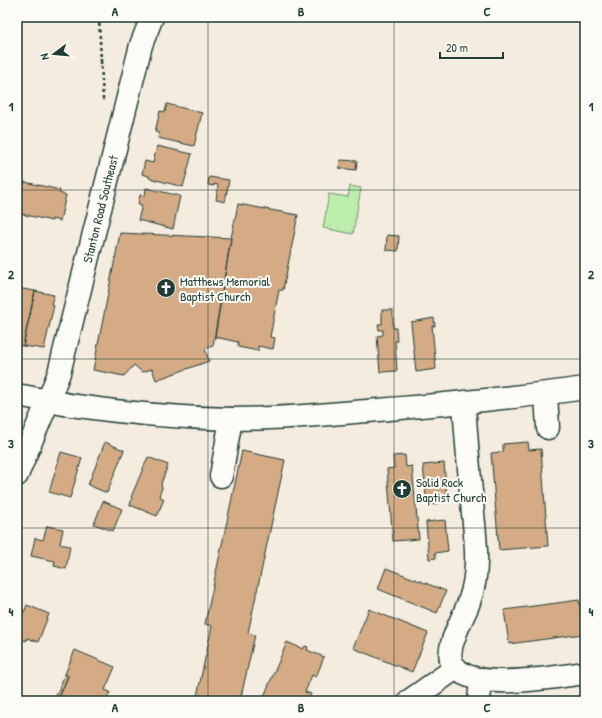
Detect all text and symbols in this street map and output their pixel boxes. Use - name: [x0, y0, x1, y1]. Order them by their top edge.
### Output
- text: A: [112, 2, 119, 20]
- text: B: [298, 2, 305, 20]
- text: C: [483, 2, 491, 20]
- north arrow: [34, 34, 74, 74]
- scale bar: [440, 34, 503, 60]
- text: 20 m: [446, 39, 468, 56]
- text: N: [37, 52, 52, 62]
- text: 1: [9, 97, 14, 115]
- text: 1: [589, 97, 594, 115]
- street label: Stanton Road Southeast: [78, 153, 122, 265]
- text: 2: [8, 265, 15, 283]
- text: 2: [588, 265, 595, 283]
- place label: Matthews Memorial Baptist Church: [180, 272, 270, 305]
- church icon: Matthews Memorial Baptist Church: [155, 277, 177, 299]
- text: 3: [8, 434, 14, 452]
- text: 3: [588, 434, 594, 452]
- place label: Solid Rock Baptist Church: [416, 473, 487, 506]
- church icon: Solid Rock Baptist Church: [391, 478, 413, 500]
- text: 4: [9, 602, 14, 620]
- text: 4: [589, 602, 594, 620]
- text: A: [112, 698, 119, 716]
- text: B: [298, 698, 305, 716]
- text: C: [483, 698, 491, 716]

